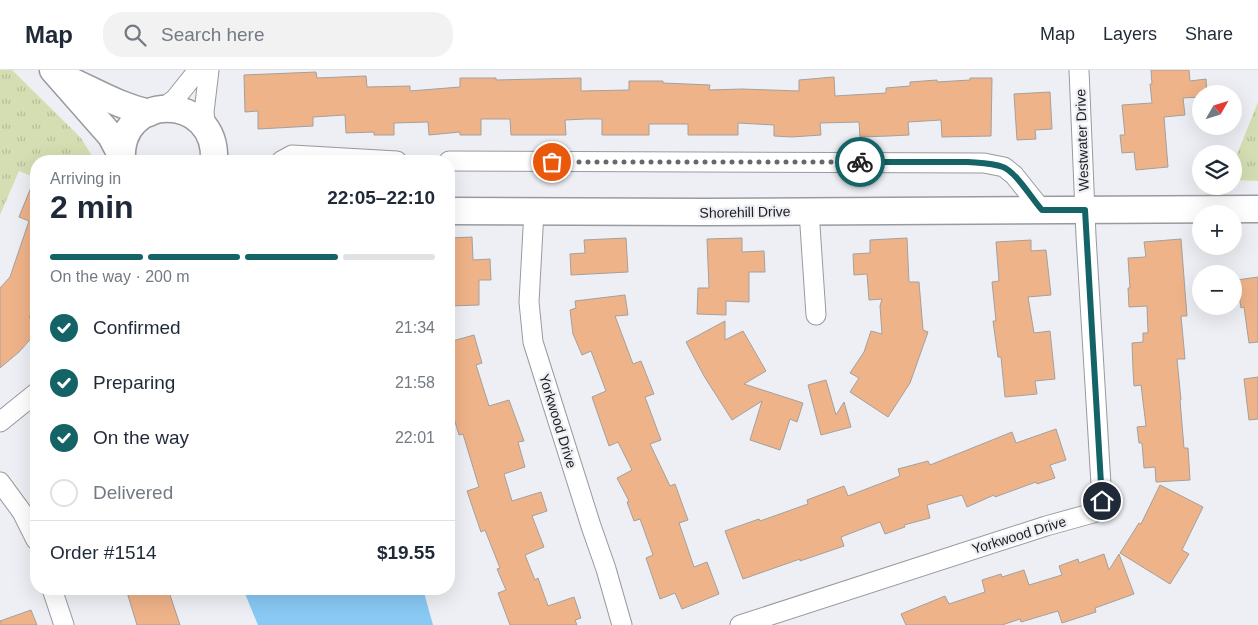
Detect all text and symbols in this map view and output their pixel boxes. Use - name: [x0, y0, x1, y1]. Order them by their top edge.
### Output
- search box: [103, 12, 453, 57]
- text: Map: [25, 21, 73, 48]
- icon: search: [121, 21, 149, 49]
- text: Search here: [161, 24, 265, 45]
- text: Map: [1040, 24, 1075, 44]
- text: Layers: [1103, 24, 1157, 44]
- text: Share: [1185, 24, 1233, 44]
- north arrow: [1192, 85, 1242, 135]
- map controls: [1192, 85, 1242, 315]
- street label: Westwater Drive: [1072, 88, 1092, 191]
- courier: [835, 137, 885, 187]
- pin: [531, 141, 573, 183]
- button: layers: [1192, 145, 1242, 195]
- icon: bag: [538, 148, 566, 176]
- icon: bike: [846, 148, 874, 176]
- text: Arriving in: [50, 170, 121, 187]
- text: 22:05–22:10: [327, 187, 435, 208]
- text: 2 min: [50, 189, 134, 225]
- street label: Shorehill Drive: [699, 203, 791, 221]
- button: +: [1192, 205, 1242, 255]
- button: −: [1192, 265, 1242, 315]
- text: On the way · 200 m: [50, 268, 190, 285]
- icon: check: [50, 314, 78, 342]
- text: Confirmed: [93, 317, 181, 338]
- text: 21:34: [395, 319, 435, 336]
- icon: check: [50, 369, 78, 397]
- text: Preparing: [93, 372, 175, 393]
- street label: Yorkwood Drive: [536, 372, 580, 470]
- text: 21:58: [395, 374, 435, 391]
- icon: check: [50, 424, 78, 452]
- text: On the way: [93, 427, 189, 448]
- text: 22:01: [395, 429, 435, 446]
- pin: [1081, 480, 1123, 522]
- text: Delivered: [93, 482, 173, 503]
- icon: home: [1088, 487, 1116, 515]
- street label: Yorkwood Drive: [970, 513, 1068, 557]
- text: Order #1514: [50, 542, 157, 563]
- text: $19.55: [377, 542, 435, 563]

